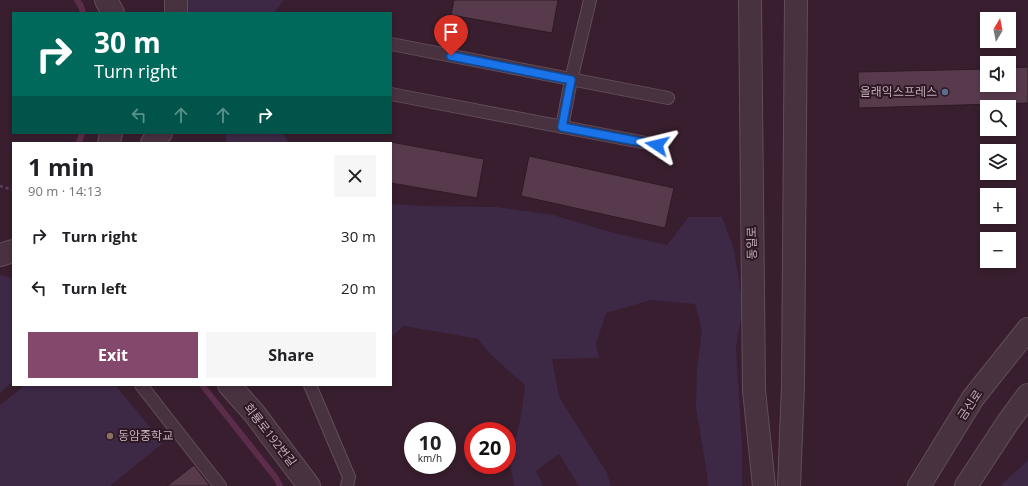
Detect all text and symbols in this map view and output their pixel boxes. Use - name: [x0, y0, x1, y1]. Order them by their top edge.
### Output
- north arrow: [980, 12, 1016, 48]
- map controls: [980, 12, 1016, 268]
- pin: [434, 15, 468, 56]
- icon: arrive: [440, 21, 462, 43]
- text: 30 m: [94, 23, 161, 61]
- icon: right: [28, 28, 80, 80]
- button: sound: [980, 56, 1016, 92]
- text: Turn right: [94, 59, 177, 83]
- place label: 올래익스프레스: [860, 83, 937, 100]
- marker: 올래익스프레스: [940, 87, 950, 97]
- button: search: [980, 100, 1016, 136]
- icon: left: [128, 104, 150, 126]
- icon: ahead: [170, 104, 192, 126]
- icon: ahead: [212, 104, 234, 126]
- icon: right: [254, 104, 276, 126]
- position arrow: [636, 124, 678, 166]
- button: layers: [980, 144, 1016, 180]
- text: 1 min: [28, 150, 95, 183]
- button: close: [334, 155, 376, 197]
- text: 90 m · 14:13: [28, 182, 102, 200]
- button: +: [980, 188, 1016, 224]
- icon: right: [28, 225, 50, 247]
- text: Turn right: [62, 226, 137, 246]
- text: 30 m: [341, 226, 376, 246]
- street label: 동일로: [743, 226, 760, 260]
- button: −: [980, 232, 1016, 268]
- icon: left: [28, 277, 50, 299]
- text: Turn left: [62, 278, 127, 298]
- text: 20 m: [341, 278, 376, 298]
- button: Exit: [28, 332, 198, 378]
- button: Share: [206, 332, 376, 378]
- street label: 금신로: [953, 386, 986, 423]
- street label: 회룡로192번길: [240, 400, 300, 470]
- speed limit sign: 20: [464, 422, 516, 474]
- place label: 동암중학교: [118, 427, 173, 444]
- text: 10: [419, 429, 441, 456]
- marker: 동암중학교: [105, 431, 115, 441]
- text: km/h: [418, 451, 442, 465]

